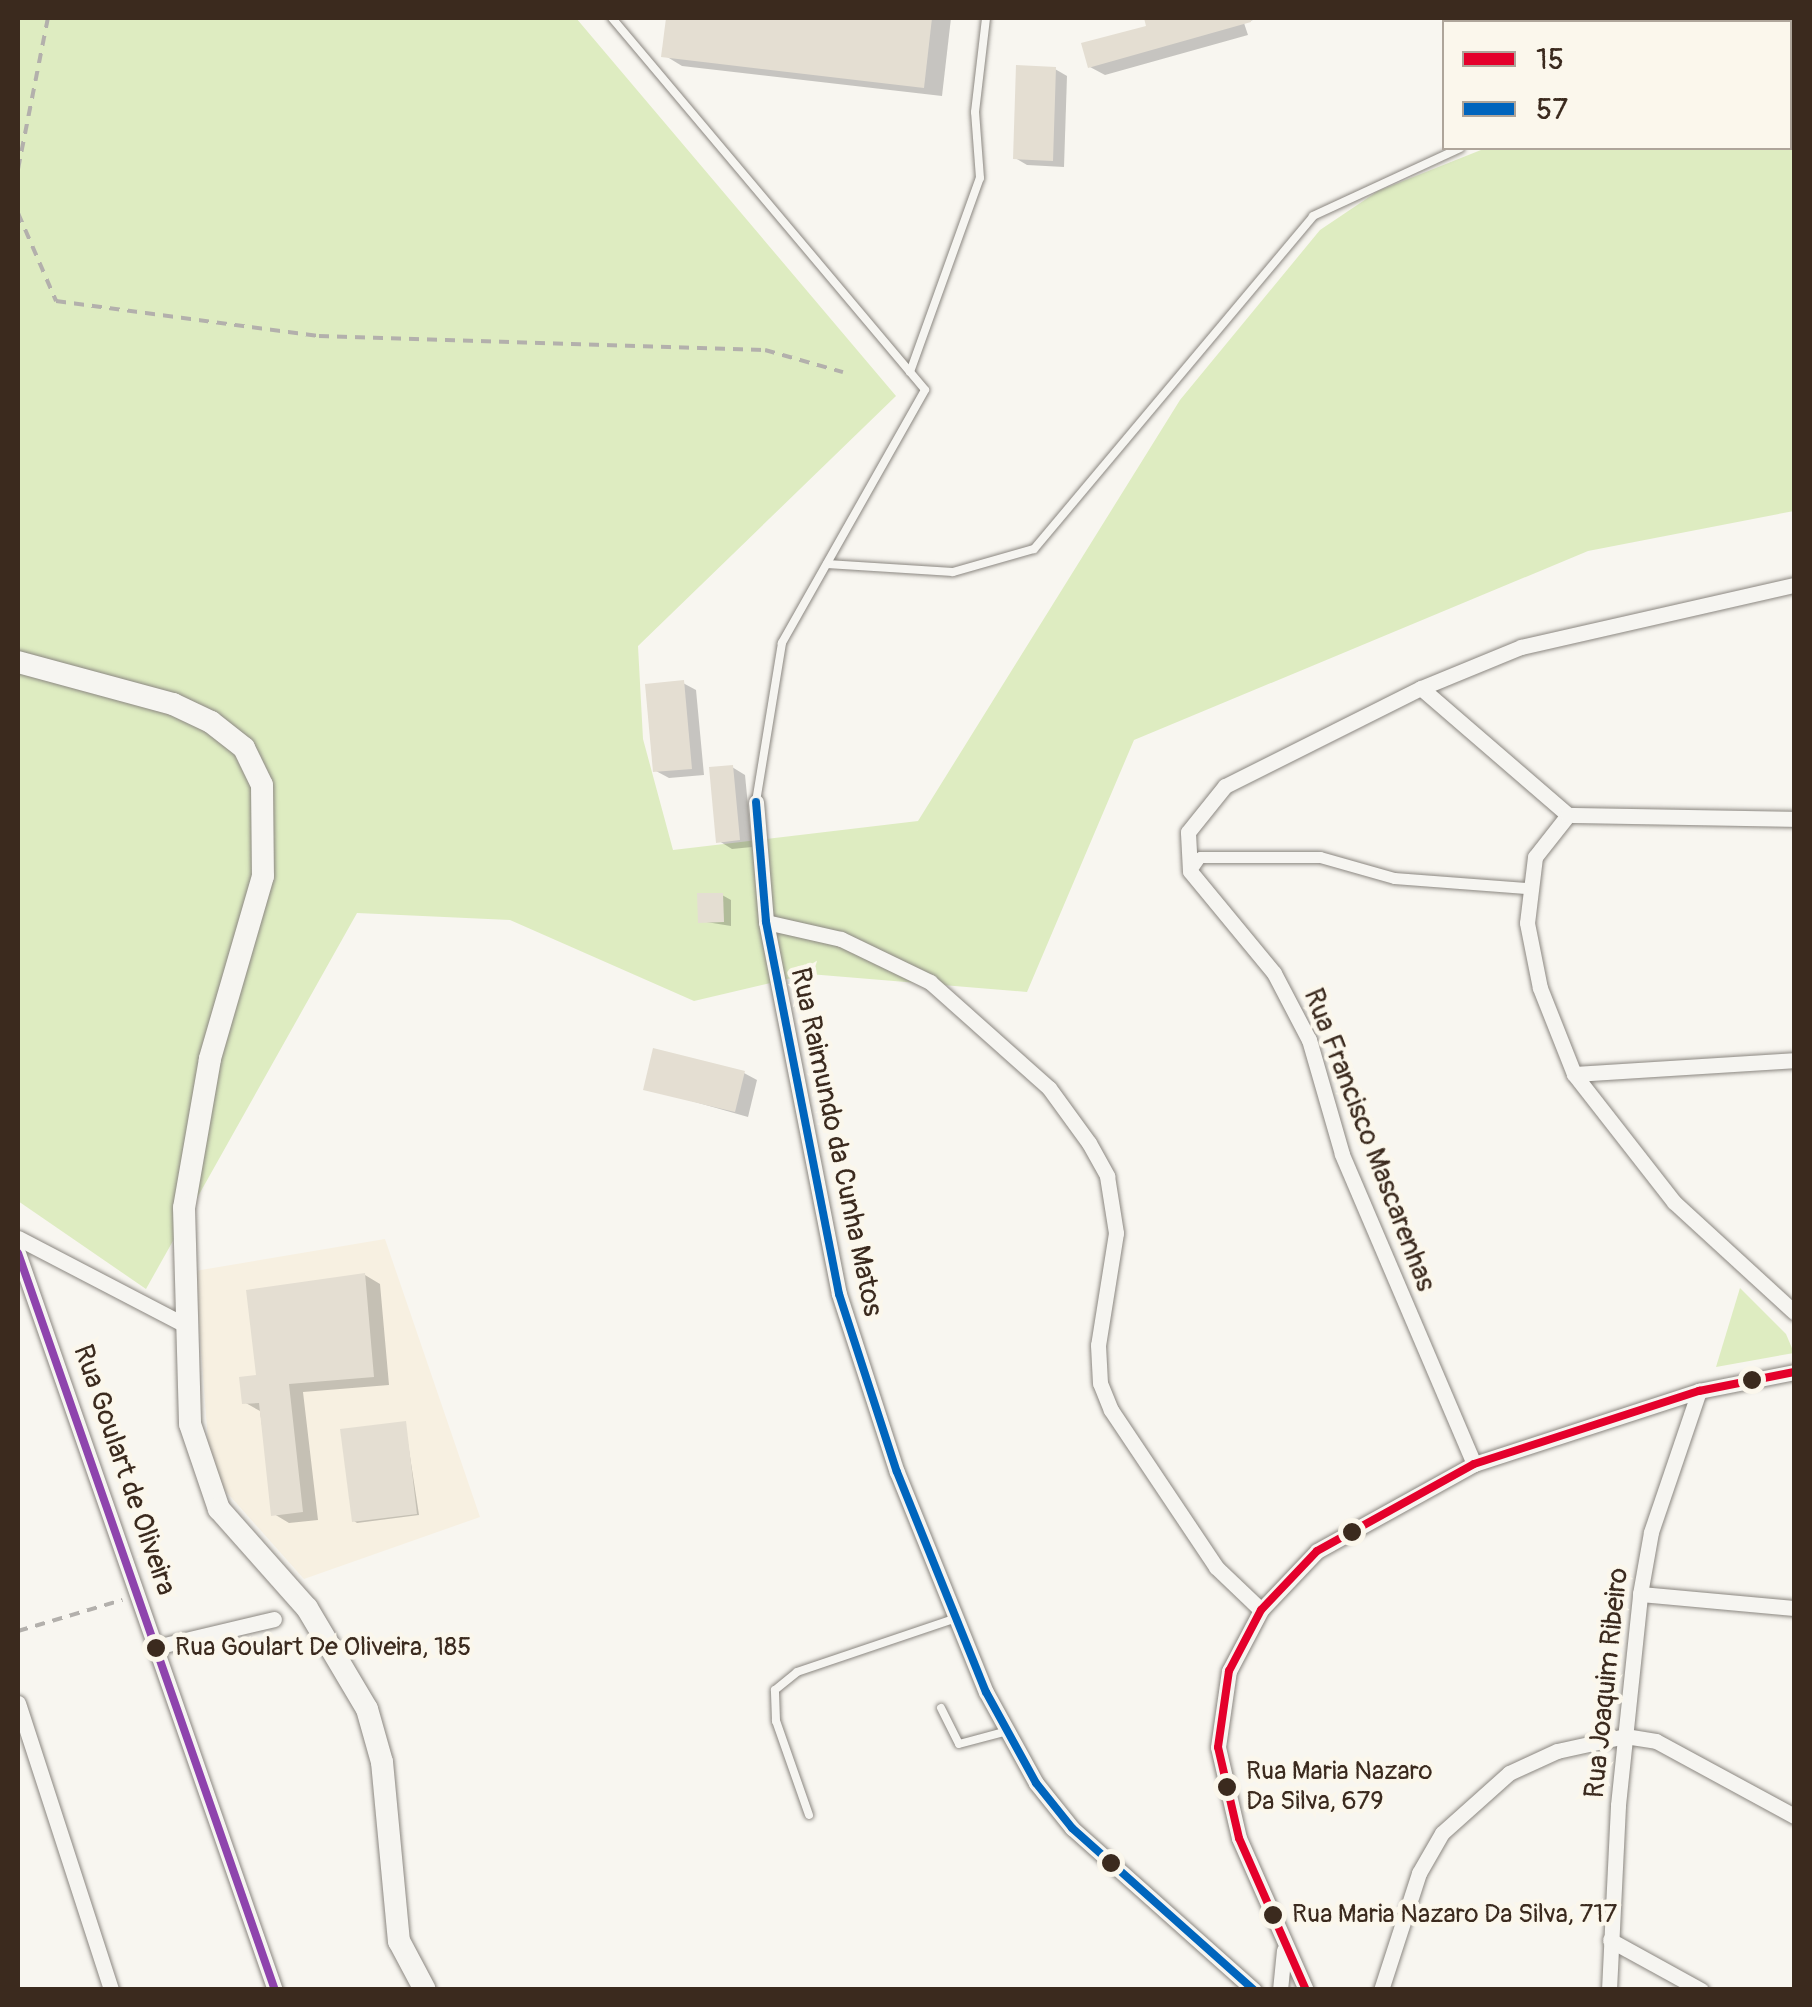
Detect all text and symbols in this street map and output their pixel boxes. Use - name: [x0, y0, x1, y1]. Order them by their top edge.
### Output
- legend: [1442, 20, 1792, 150]
- text: 15: [1536, 41, 1564, 78]
- text: 57: [1536, 91, 1568, 128]
- street label: Rua Raimundo da Cunha Matos: [783, 965, 889, 1319]
- street label: Rua Francisco Mascarenhas: [1296, 984, 1442, 1296]
- street label: Rua Goulart de Oliveira: [65, 1340, 183, 1600]
- unlabelled marker: [1742, 1370, 1762, 1390]
- unlabelled marker: [1342, 1522, 1362, 1542]
- street label: Rua Joaquim Ribeiro: [1578, 1566, 1636, 1800]
- place label: Rua Goulart De Oliveira, 185: [175, 1632, 471, 1664]
- marker: Rua Goulart De Oliveira, 185: [146, 1638, 166, 1658]
- place label: Rua Maria Nazaro Da Silva, 679: [1246, 1756, 1432, 1818]
- marker: Rua Maria Nazaro Da Silva, 679: [1217, 1777, 1237, 1797]
- unlabelled marker: [1101, 1853, 1121, 1873]
- place label: Rua Maria Nazaro Da Silva, 717: [1292, 1899, 1617, 1931]
- marker: Rua Maria Nazaro Da Silva, 717: [1263, 1905, 1283, 1925]

